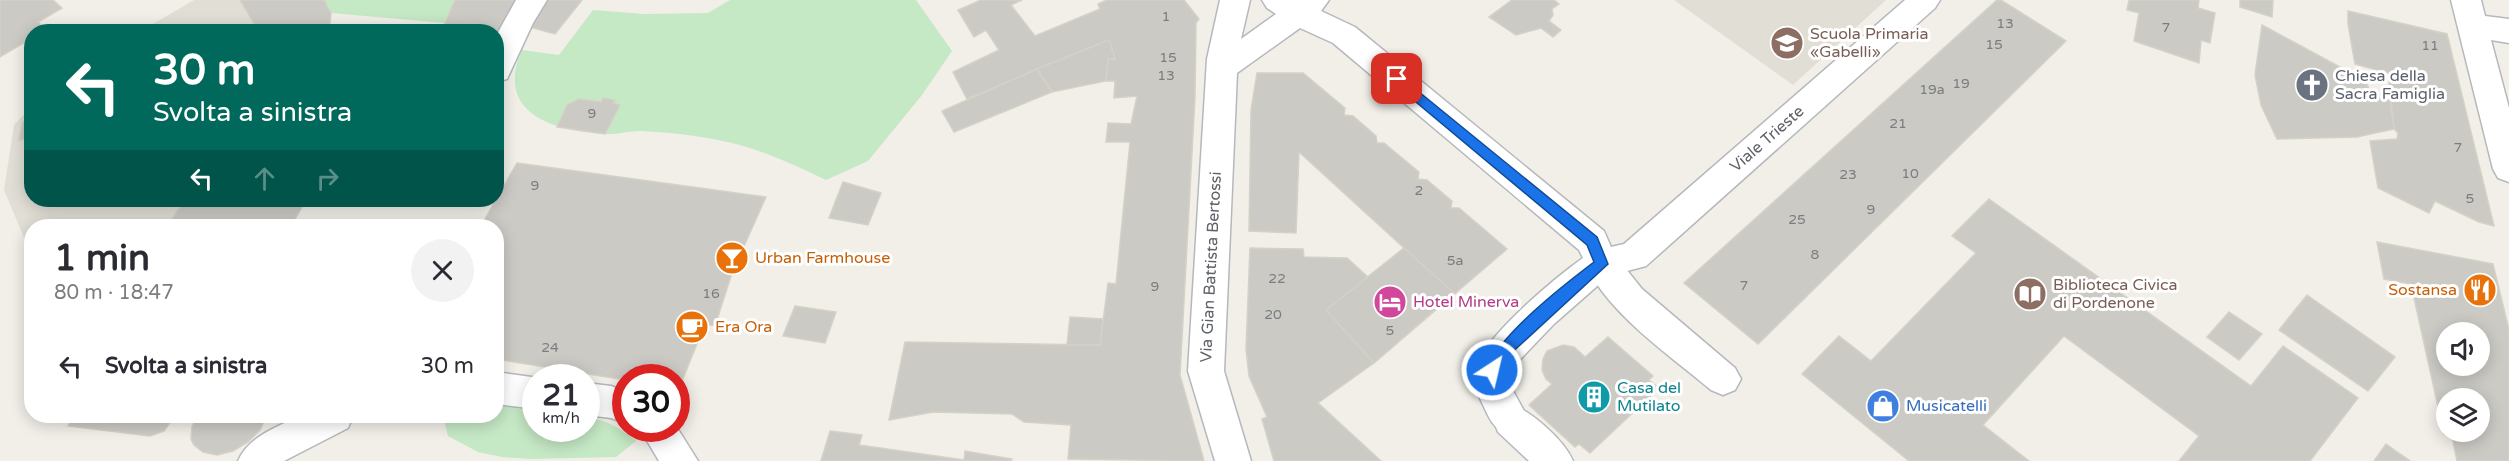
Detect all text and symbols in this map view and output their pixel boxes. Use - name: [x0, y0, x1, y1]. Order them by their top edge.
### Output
- house number: 1: [1162, 8, 1170, 25]
- house number: 13: [1996, 15, 2014, 32]
- house number: 7: [2162, 19, 2170, 36]
- place label: Scuola Primaria «Gabelli»: [1810, 24, 1929, 62]
- school or university icon: Scuola Primaria «Gabelli»: [1769, 25, 1805, 61]
- house number: 15: [1985, 36, 2003, 53]
- house number: 11: [2421, 37, 2439, 54]
- text: 30 m: [153, 45, 255, 96]
- icon: left: [54, 48, 132, 126]
- house number: 15: [1159, 49, 1177, 66]
- pin: [1371, 53, 1422, 104]
- icon: arrive: [1380, 62, 1413, 95]
- place label: Chiesa della Sacra Famiglia: [2335, 66, 2445, 104]
- house number: 13: [1157, 67, 1175, 84]
- church icon: Chiesa della Sacra Famiglia: [2294, 67, 2330, 103]
- house number: 19: [1952, 75, 1970, 92]
- house number: 19a: [1919, 81, 1945, 98]
- text: Svolta a sinistra: [153, 96, 352, 129]
- street label: Viale Trieste: [1726, 101, 1808, 177]
- house number: 9: [588, 105, 596, 122]
- house number: 21: [1889, 115, 1907, 132]
- house number: 7: [2454, 139, 2462, 156]
- icon: left: [185, 162, 218, 195]
- icon: ahead: [248, 162, 281, 195]
- icon: right: [311, 162, 344, 195]
- house number: 10: [1901, 165, 1919, 182]
- house number: 23: [1839, 166, 1857, 183]
- street label: Via Gian Battista Bertossi: [1196, 171, 1226, 363]
- house number: 9: [531, 177, 539, 194]
- house number: 2: [1415, 182, 1423, 199]
- house number: 5: [2466, 190, 2474, 207]
- house number: 9: [1867, 201, 1875, 218]
- house number: 25: [1788, 211, 1806, 228]
- text: 1 min: [54, 237, 150, 280]
- button: close: [411, 239, 474, 302]
- bar icon: Urban Farmhouse: [714, 240, 750, 276]
- house number: 8: [1811, 246, 1820, 263]
- place label: Urban Farmhouse: [755, 248, 890, 268]
- house number: 5a: [1447, 252, 1463, 269]
- house number: 22: [1268, 270, 1286, 287]
- restaurant icon: Sostansa: [2462, 272, 2498, 308]
- place label: Biblioteca Civica di Pordenone: [2053, 275, 2178, 313]
- library icon: Biblioteca Civica di Pordenone: [2012, 276, 2048, 312]
- house number: 7: [1740, 277, 1748, 294]
- house number: 9: [1151, 278, 1159, 295]
- place label: Sostansa: [2388, 280, 2457, 300]
- text: 80 m · 18:47: [54, 281, 174, 305]
- hotel icon: Hotel Minerva: [1372, 284, 1408, 320]
- house number: 16: [702, 285, 720, 302]
- place label: Hotel Minerva: [1413, 292, 1519, 312]
- house number: 20: [1264, 306, 1282, 323]
- cafe icon: Era Ora: [674, 309, 710, 345]
- place label: Era Ora: [715, 317, 772, 337]
- house number: 5: [1386, 322, 1394, 339]
- map controls: [2436, 322, 2490, 442]
- button: sound: [2436, 322, 2490, 376]
- position arrow: [1460, 338, 1524, 402]
- house number: 24: [541, 339, 559, 356]
- icon: left: [54, 350, 87, 383]
- text: Svolta a sinistra: [105, 353, 267, 379]
- text: 30 m: [420, 353, 474, 379]
- speed limit sign: 30: [612, 364, 690, 442]
- text: 21: [542, 377, 580, 414]
- place label: Casa del Mutilato: [1617, 378, 1681, 416]
- building icon: Casa del Mutilato: [1576, 379, 1612, 415]
- shop icon: Musicatelli: [1865, 388, 1901, 424]
- button: layers: [2436, 388, 2490, 442]
- place label: Musicatelli: [1906, 396, 1987, 416]
- text: km/h: [542, 409, 580, 427]

